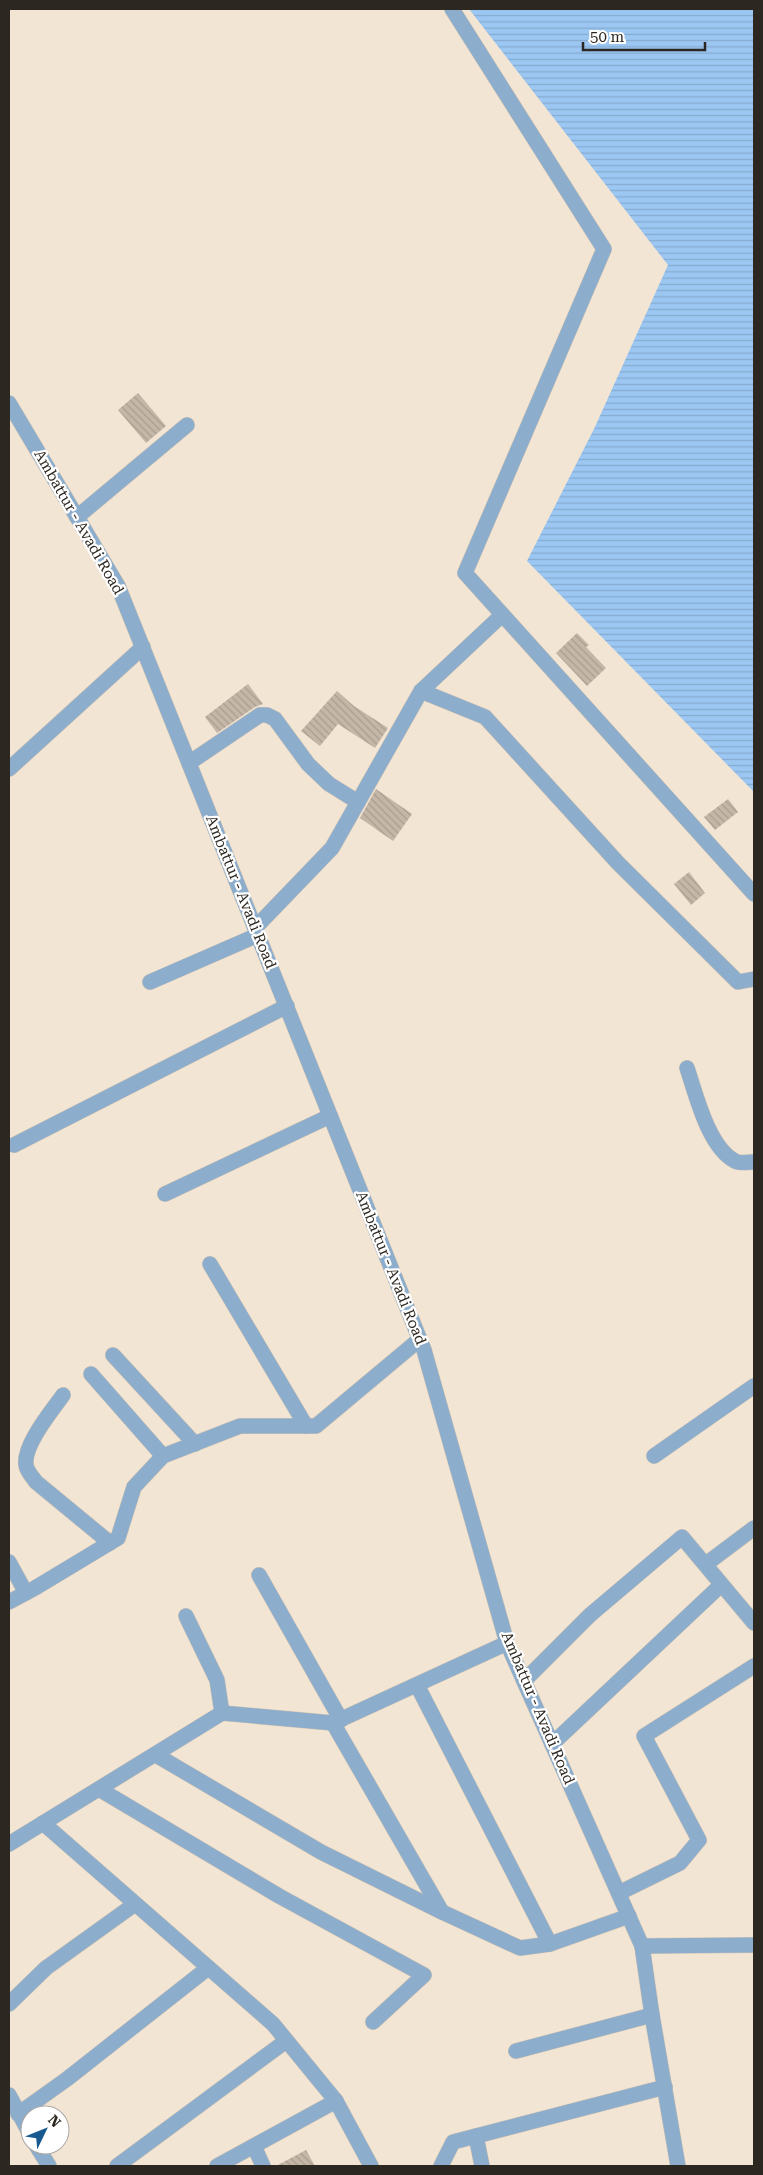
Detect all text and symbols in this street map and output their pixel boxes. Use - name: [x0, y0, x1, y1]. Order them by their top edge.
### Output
- scale bar: [583, 20, 706, 52]
- text: 50 m: [590, 28, 625, 46]
- street label: Ambattur - Avadi Road: [30, 446, 128, 598]
- street label: Ambattur - Avadi Road: [202, 813, 280, 972]
- street label: Ambattur - Avadi Road: [352, 1189, 430, 1348]
- street label: Ambattur - Avadi Road: [498, 1629, 578, 1787]
- north arrow: [20, 2105, 70, 2155]
- text: N: [45, 2112, 64, 2131]

